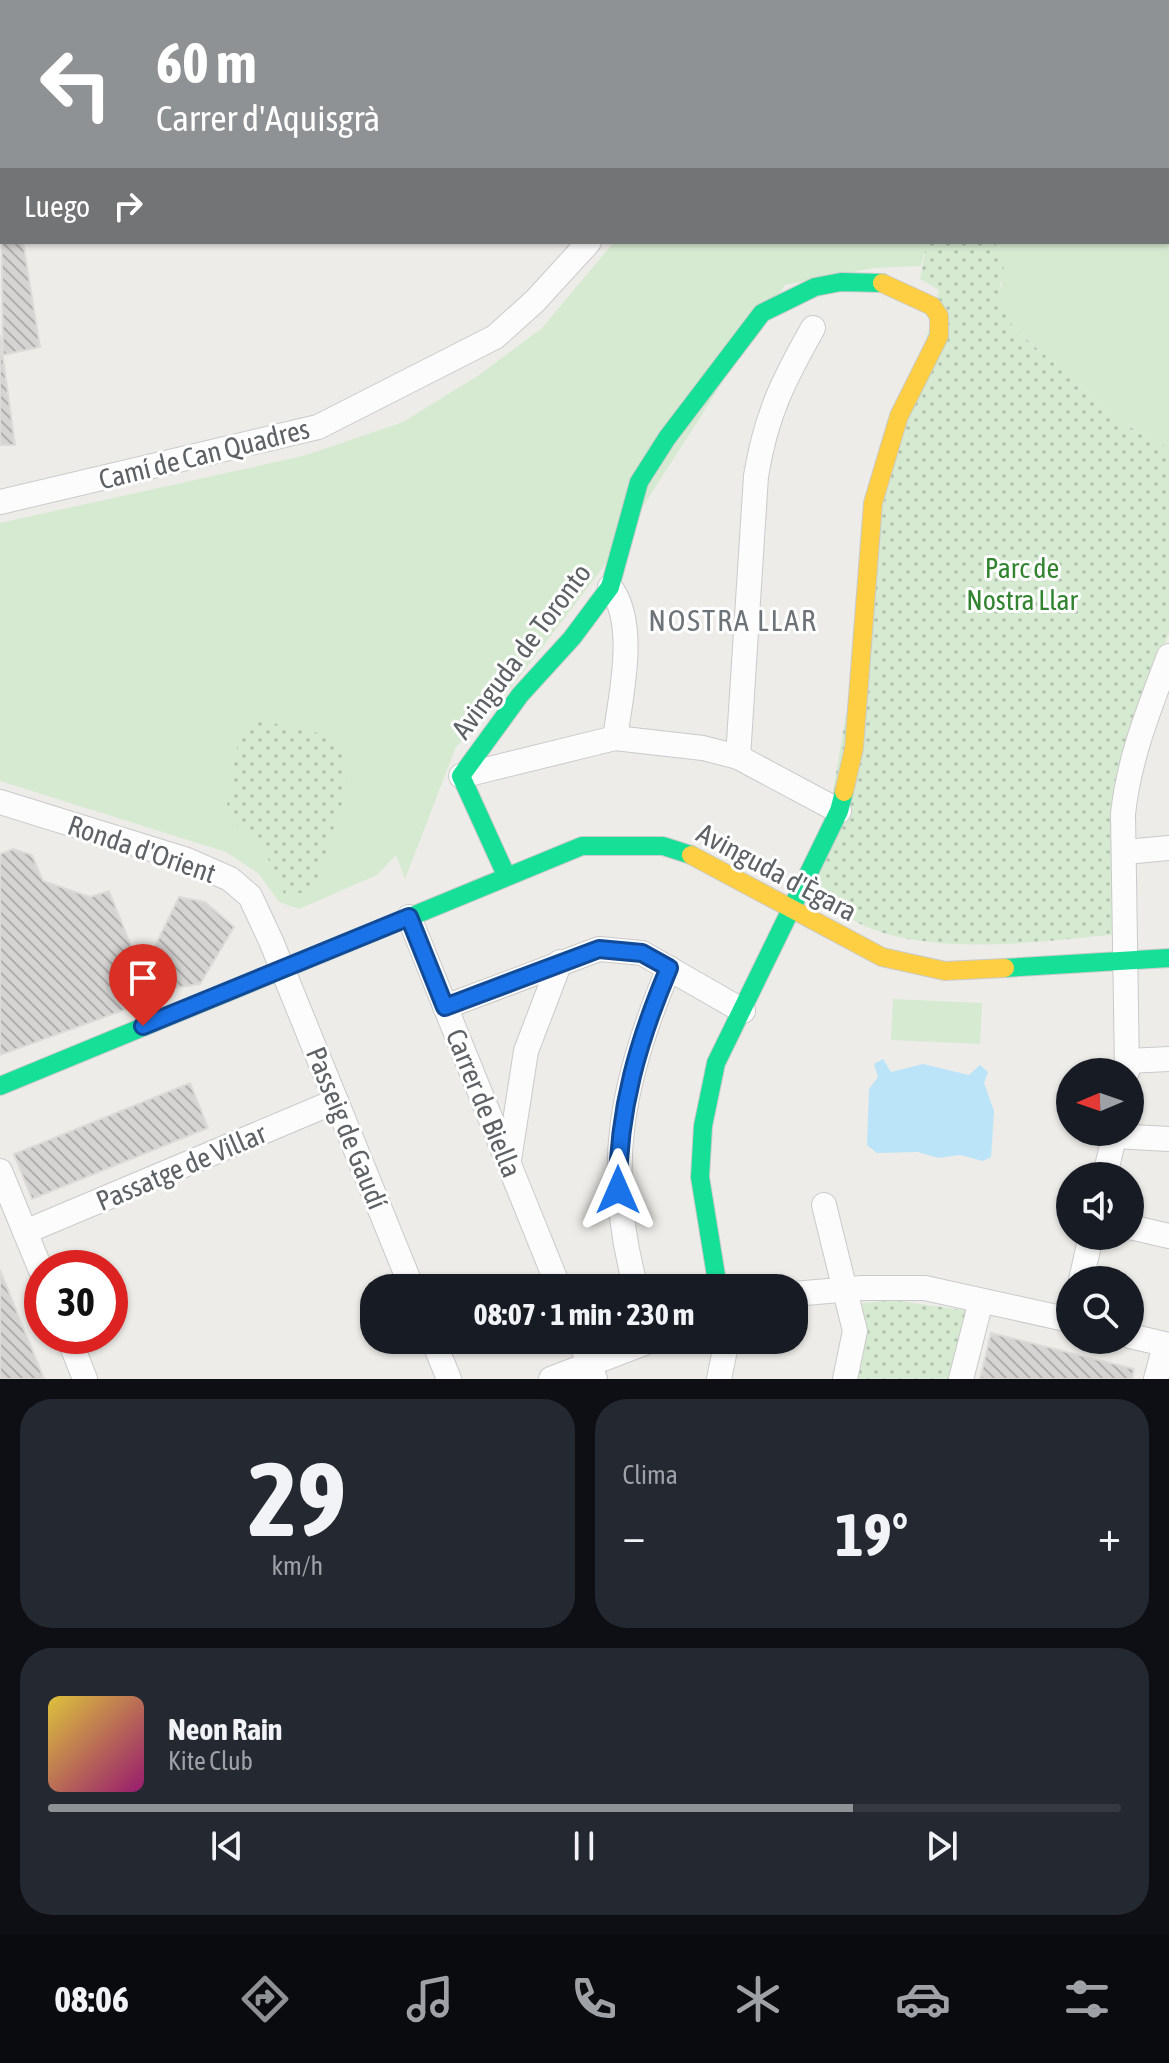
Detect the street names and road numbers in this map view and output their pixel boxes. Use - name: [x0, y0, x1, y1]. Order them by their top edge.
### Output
- street label: Camí de Can Quadres: [95, 412, 313, 496]
- street label: Avinguda de Toronto: [445, 557, 597, 745]
- street label: Ronda d'Orient: [64, 809, 220, 889]
- street label: Avinguda d'Ègara: [692, 817, 862, 927]
- street label: Carrer de Biella: [440, 1024, 528, 1182]
- street label: Passeig de Gaudí: [300, 1042, 394, 1214]
- street label: Passatge de Villar: [91, 1117, 271, 1217]

